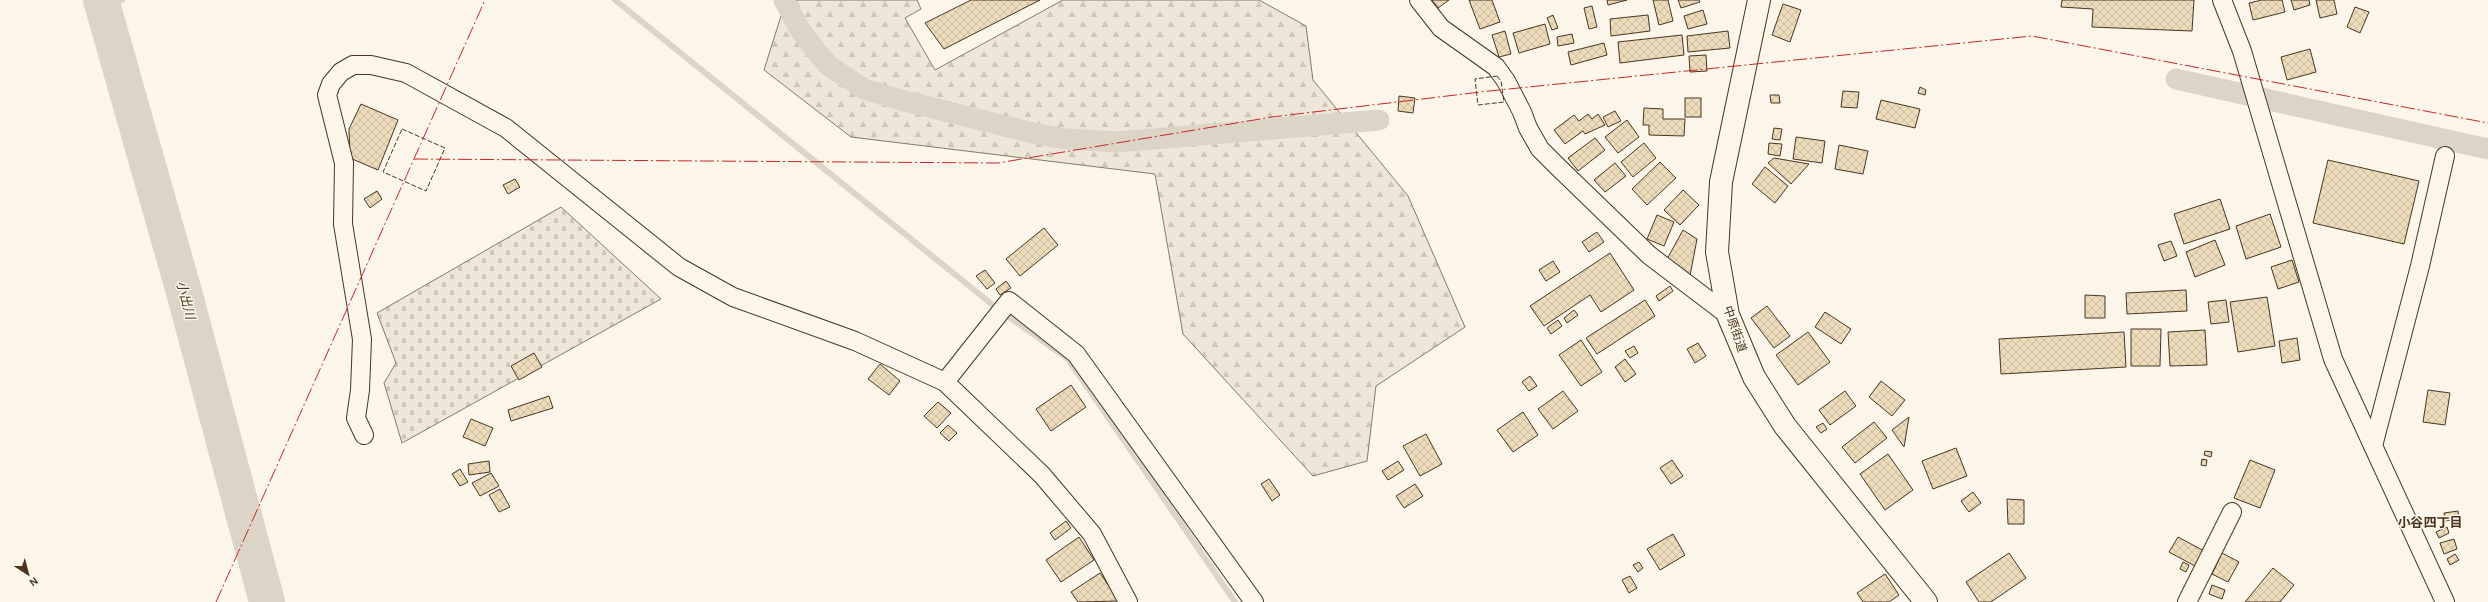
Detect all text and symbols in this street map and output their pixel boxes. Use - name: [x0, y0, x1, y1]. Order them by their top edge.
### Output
- water label: 小出川: [174, 279, 199, 323]
- street label: 中原街道: [1721, 304, 1749, 354]
- district label: 小谷四丁目: [2397, 515, 2463, 530]
- north arrow: [8, 554, 48, 594]
- text: N: [27, 574, 41, 589]

